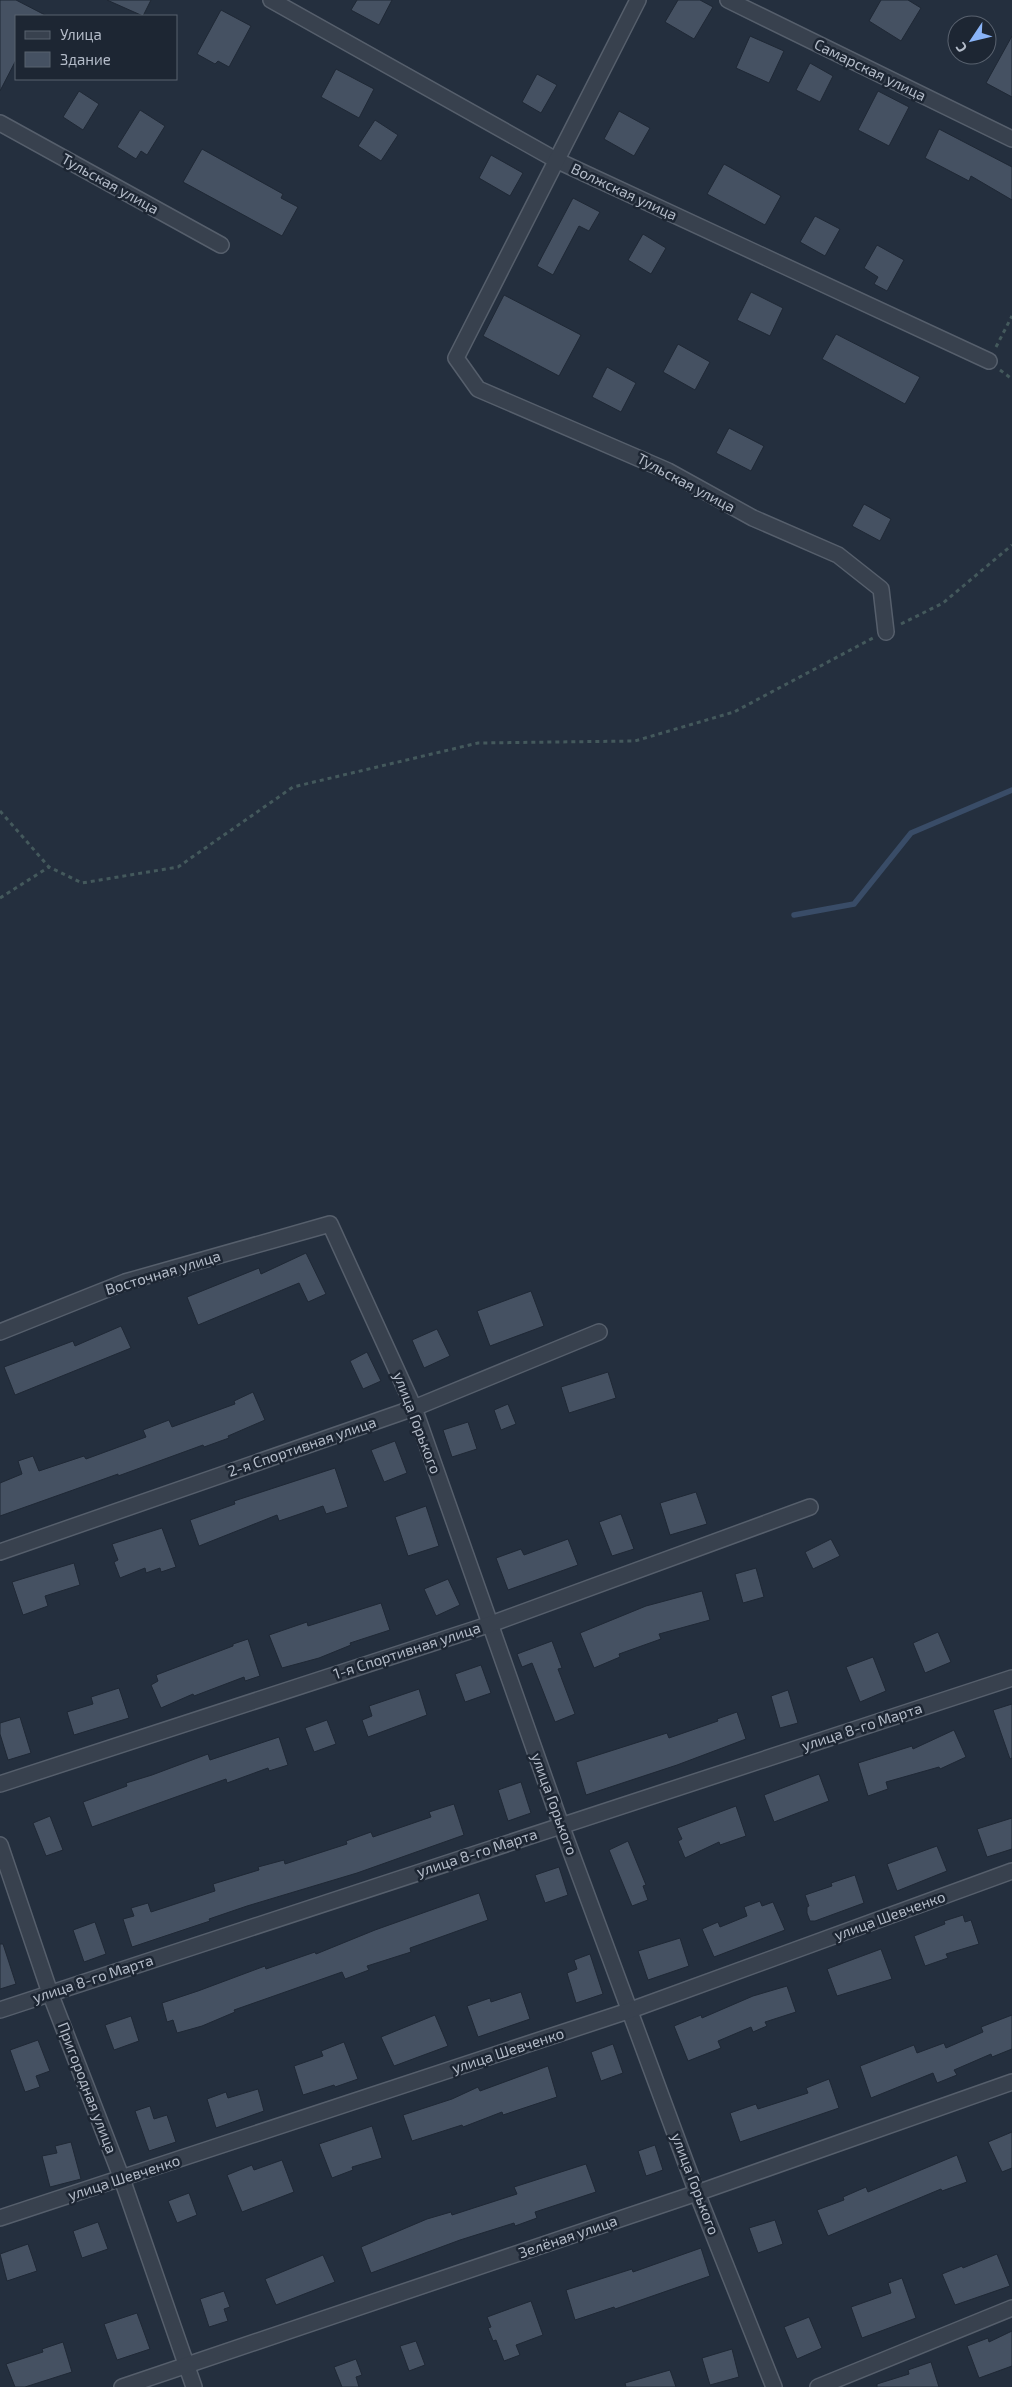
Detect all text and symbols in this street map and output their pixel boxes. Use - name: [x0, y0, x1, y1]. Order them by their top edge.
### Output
- legend: [15, 15, 178, 80]
- north arrow: [947, 15, 997, 65]
- text: Улица: [60, 25, 102, 43]
- street label: Самарская улица: [811, 34, 929, 105]
- text: С: [952, 39, 970, 56]
- text: Здание: [60, 50, 111, 68]
- street label: Тульская улица: [58, 149, 162, 218]
- street label: Волжская улица: [568, 159, 680, 224]
- street label: Тульская улица: [634, 449, 739, 516]
- street label: Восточная улица: [103, 1246, 223, 1299]
- street label: улица Горького: [389, 1369, 446, 1476]
- street label: 2-я Спортивная улица: [225, 1412, 379, 1481]
- street label: 1-я Спортивная улица: [331, 1618, 483, 1683]
- street label: улица 8-го Марта: [799, 1698, 925, 1755]
- street label: улица Горького: [527, 1750, 582, 1858]
- street label: улица 8-го Марта: [414, 1824, 540, 1881]
- street label: улица Шевченко: [832, 1887, 948, 1944]
- street label: улица 8-го Марта: [30, 1950, 156, 2007]
- street label: Пригородная улица: [54, 2019, 121, 2156]
- street label: улица Шевченко: [449, 2023, 566, 2078]
- street label: улица Горького: [667, 2130, 724, 2237]
- street label: улица Шевченко: [65, 2150, 182, 2205]
- street label: Зелёная улица: [516, 2211, 620, 2262]

